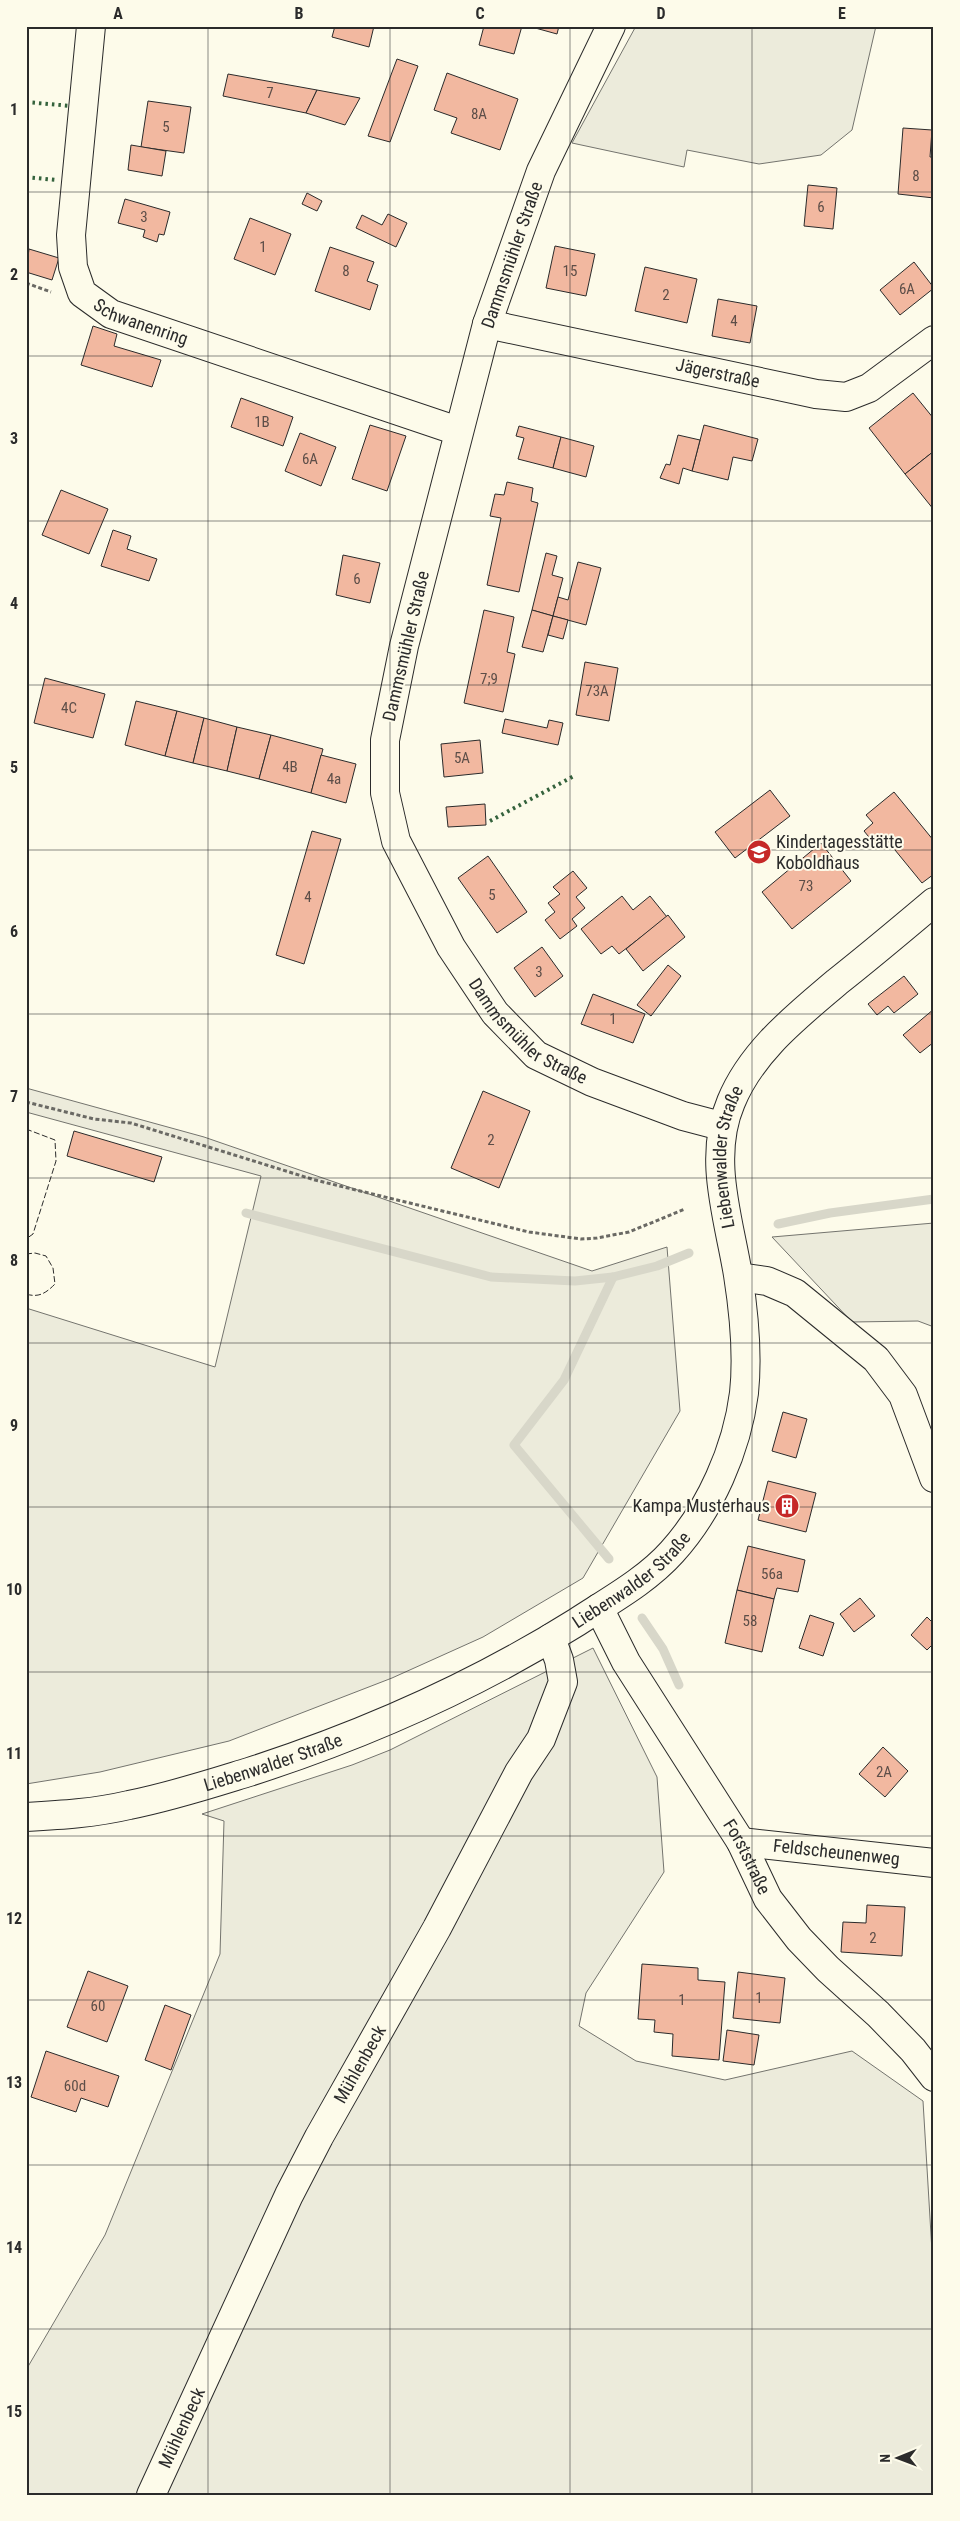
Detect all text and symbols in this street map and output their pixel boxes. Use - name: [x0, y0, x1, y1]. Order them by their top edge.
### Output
- text: A: [113, 4, 123, 23]
- text: B: [295, 4, 304, 23]
- text: C: [475, 4, 485, 23]
- text: D: [656, 4, 666, 23]
- text: E: [838, 4, 846, 23]
- house number: 7: [266, 84, 274, 102]
- text: 1: [10, 100, 18, 119]
- house number: 8A: [471, 105, 487, 123]
- house number: 5: [162, 118, 170, 136]
- house number: 8: [912, 167, 920, 185]
- street label: Dammsmühler Straße: [477, 179, 546, 331]
- house number: 6: [817, 198, 825, 216]
- house number: 3: [140, 208, 148, 226]
- house number: 1: [259, 238, 267, 256]
- house number: 8: [342, 262, 350, 280]
- house number: 15: [563, 262, 577, 280]
- text: 2: [10, 265, 18, 284]
- house number: 6A: [899, 280, 915, 298]
- house number: 2: [662, 286, 670, 304]
- street label: Schwanenring: [90, 294, 191, 349]
- house number: 4: [730, 312, 738, 330]
- street label: Jägerstraße: [674, 353, 762, 392]
- house number: 1B: [254, 413, 270, 431]
- text: 3: [10, 429, 18, 448]
- house number: 6A: [302, 450, 318, 468]
- street label: Dammsmühler Straße: [378, 569, 433, 723]
- house number: 6: [353, 570, 361, 588]
- text: 4: [10, 594, 18, 613]
- house number: 7;9: [480, 670, 498, 688]
- house number: 73A: [585, 682, 609, 700]
- house number: 4C: [61, 699, 77, 717]
- house number: 5A: [454, 749, 470, 767]
- text: 5: [10, 758, 18, 777]
- house number: 4B: [282, 758, 298, 776]
- house number: 4a: [327, 770, 341, 788]
- place label: Kindertagesstätte Koboldhaus: [776, 831, 903, 873]
- school or university icon: Kindertagesstätte Koboldhaus: [746, 839, 772, 865]
- house number: 73: [799, 877, 813, 895]
- house number: 5: [488, 886, 496, 904]
- house number: 4: [304, 888, 312, 906]
- text: 6: [10, 922, 18, 941]
- house number: 3: [535, 963, 543, 981]
- street label: Dammsmühler Straße: [465, 974, 591, 1088]
- house number: 1: [609, 1010, 617, 1028]
- street label: Liebenwalder Straße: [709, 1082, 747, 1230]
- text: 7: [10, 1087, 18, 1106]
- house number: 2: [487, 1131, 495, 1149]
- text: 8: [10, 1251, 18, 1270]
- text: 9: [10, 1416, 18, 1435]
- building icon: Kampa Musterhaus: [774, 1493, 800, 1519]
- place label: Kampa Musterhaus: [632, 1495, 770, 1516]
- street label: Liebenwalder Straße: [568, 1527, 695, 1632]
- house number: 56a: [761, 1565, 783, 1583]
- text: 10: [6, 1580, 22, 1599]
- house number: 58: [743, 1612, 757, 1630]
- street label: Liebenwalder Straße: [201, 1729, 345, 1795]
- text: 11: [6, 1744, 22, 1763]
- house number: 2A: [876, 1763, 892, 1781]
- street label: Forststraße: [719, 1815, 775, 1898]
- street label: Feldscheunenweg: [772, 1835, 901, 1869]
- text: 12: [6, 1909, 22, 1928]
- house number: 2: [869, 1929, 877, 1947]
- house number: 1: [755, 1989, 763, 2007]
- house number: 1: [678, 1991, 686, 2009]
- house number: 60: [91, 1997, 105, 2015]
- street label: Mühlenbeck: [329, 2021, 390, 2107]
- text: 13: [6, 2073, 22, 2092]
- house number: 60d: [64, 2077, 86, 2095]
- text: 14: [6, 2238, 22, 2257]
- street label: Mühlenbeck: [154, 2384, 209, 2471]
- text: 15: [6, 2402, 22, 2421]
- north arrow: [872, 2434, 922, 2484]
- text: N: [877, 2454, 893, 2463]

